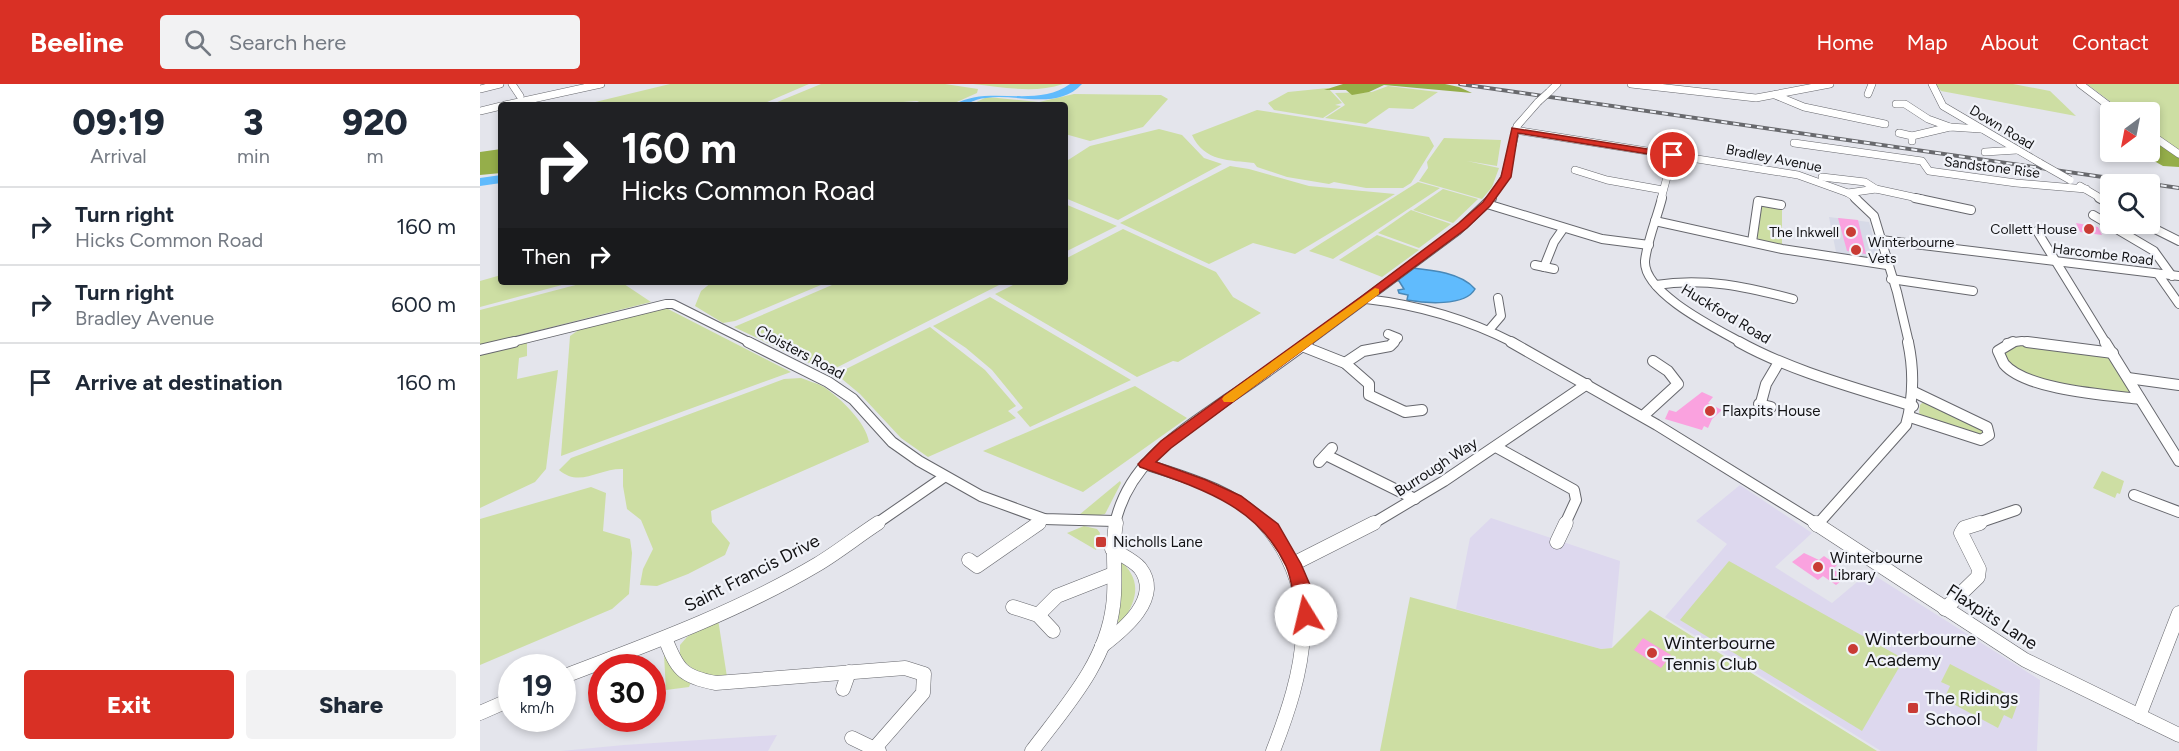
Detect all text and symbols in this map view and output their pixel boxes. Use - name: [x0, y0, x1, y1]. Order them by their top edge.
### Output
- search box: [160, 15, 580, 69]
- text: Beeline: [30, 25, 124, 59]
- icon: search: [181, 26, 214, 59]
- text: Search here: [229, 29, 346, 56]
- text: Home: [1817, 30, 1874, 55]
- text: Map: [1907, 30, 1948, 55]
- text: About: [1981, 30, 2039, 55]
- text: Contact: [2072, 30, 2149, 55]
- text: 09:19: [72, 101, 165, 144]
- text: 3: [243, 101, 264, 144]
- text: 920: [342, 101, 408, 144]
- street label: Down Road: [1966, 102, 2037, 153]
- north arrow: [2100, 102, 2160, 162]
- map controls: [2100, 102, 2160, 234]
- text: 160 m: [621, 123, 737, 174]
- icon: right: [522, 126, 600, 204]
- pin: [1647, 129, 1698, 180]
- icon: arrive: [1656, 138, 1689, 171]
- street label: Bradley Avenue: [1725, 141, 1824, 176]
- text: Arrival: [90, 144, 147, 168]
- text: min: [237, 144, 270, 168]
- text: m: [366, 144, 383, 168]
- street label: Sandstone Rise: [1943, 153, 2041, 182]
- text: Hicks Common Road: [621, 174, 875, 207]
- button: search: [2100, 174, 2160, 234]
- text: Turn right: [75, 201, 174, 228]
- icon: right: [24, 210, 57, 243]
- text: 160 m: [396, 213, 456, 240]
- place label: Collett House: [1990, 221, 2077, 238]
- marker: Collett House: [2082, 222, 2096, 236]
- place label: The Inkwell: [1769, 224, 1839, 241]
- marker: The Inkwell: [1844, 225, 1858, 239]
- text: Hicks Common Road: [75, 228, 263, 252]
- place label: Winterbourne Vets: [1868, 234, 1955, 267]
- icon: right: [583, 240, 616, 273]
- street label: Harcombe Road: [2052, 240, 2154, 269]
- text: Then: [522, 243, 571, 270]
- marker: Winterbourne Vets: [1849, 243, 1863, 257]
- text: Turn right: [75, 279, 174, 306]
- street label: Huckford Road: [1678, 280, 1774, 348]
- icon: right: [24, 288, 57, 321]
- text: 600 m: [391, 291, 456, 318]
- text: Bradley Avenue: [75, 306, 214, 330]
- street label: Cloisters Road: [753, 321, 847, 383]
- icon: arrive: [24, 366, 57, 399]
- text: Arrive at destination: [75, 369, 283, 396]
- text: 160 m: [396, 369, 456, 396]
- place label: Flaxpits House: [1722, 402, 1820, 420]
- marker: Flaxpits House: [1703, 404, 1717, 418]
- street label: Burrough Way: [1391, 434, 1481, 500]
- street label: Saint Francis Drive: [681, 529, 824, 617]
- place label: Nicholls Lane: [1113, 533, 1203, 551]
- marker: Nicholls Lane: [1094, 535, 1108, 549]
- place label: Winterbourne Library: [1830, 549, 1923, 584]
- marker: Winterbourne Library: [1811, 560, 1825, 574]
- street label: Flaxpits Lane: [1942, 579, 2042, 655]
- position arrow: [1274, 583, 1338, 647]
- place label: Winterbourne Academy: [1865, 628, 1976, 671]
- place label: Winterbourne Tennis Club: [1664, 632, 1775, 675]
- marker: Winterbourne Academy: [1846, 642, 1860, 656]
- marker: Winterbourne Tennis Club: [1645, 646, 1659, 660]
- speed limit sign: 30: [588, 654, 666, 732]
- text: 19: [522, 667, 552, 704]
- button: Exit: [24, 670, 234, 739]
- button: Share: [246, 670, 456, 739]
- place label: The Ridings School: [1925, 687, 2018, 730]
- text: km/h: [520, 699, 554, 717]
- marker: The Ridings School: [1906, 701, 1920, 715]

